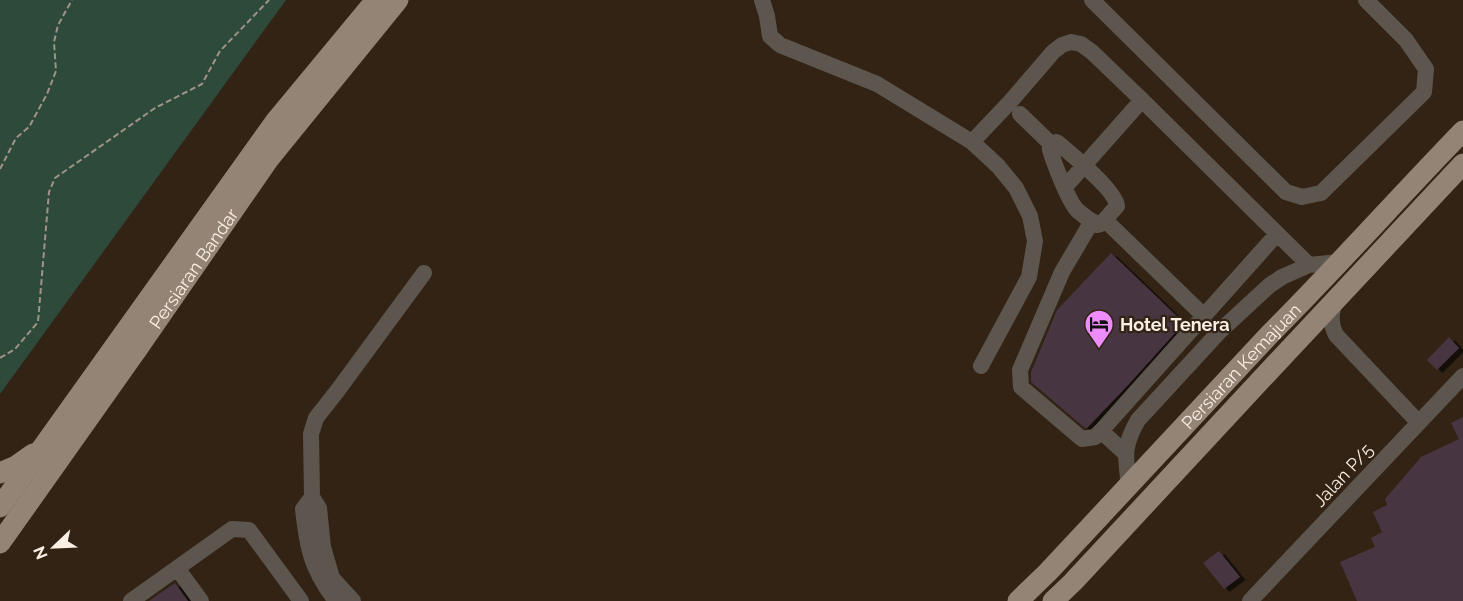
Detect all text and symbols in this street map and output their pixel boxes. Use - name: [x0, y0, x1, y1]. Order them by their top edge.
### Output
- street label: Persiaran Bandar: [144, 204, 242, 332]
- street label: Persiaran Kemajuan: [1177, 299, 1305, 433]
- hotel icon: Hotel Tenera: [1083, 308, 1115, 350]
- place label: Hotel Tenera: [1120, 314, 1230, 335]
- street label: Jalan P/5: [1309, 439, 1377, 511]
- north arrow: [24, 517, 84, 577]
- text: N: [30, 543, 52, 562]

